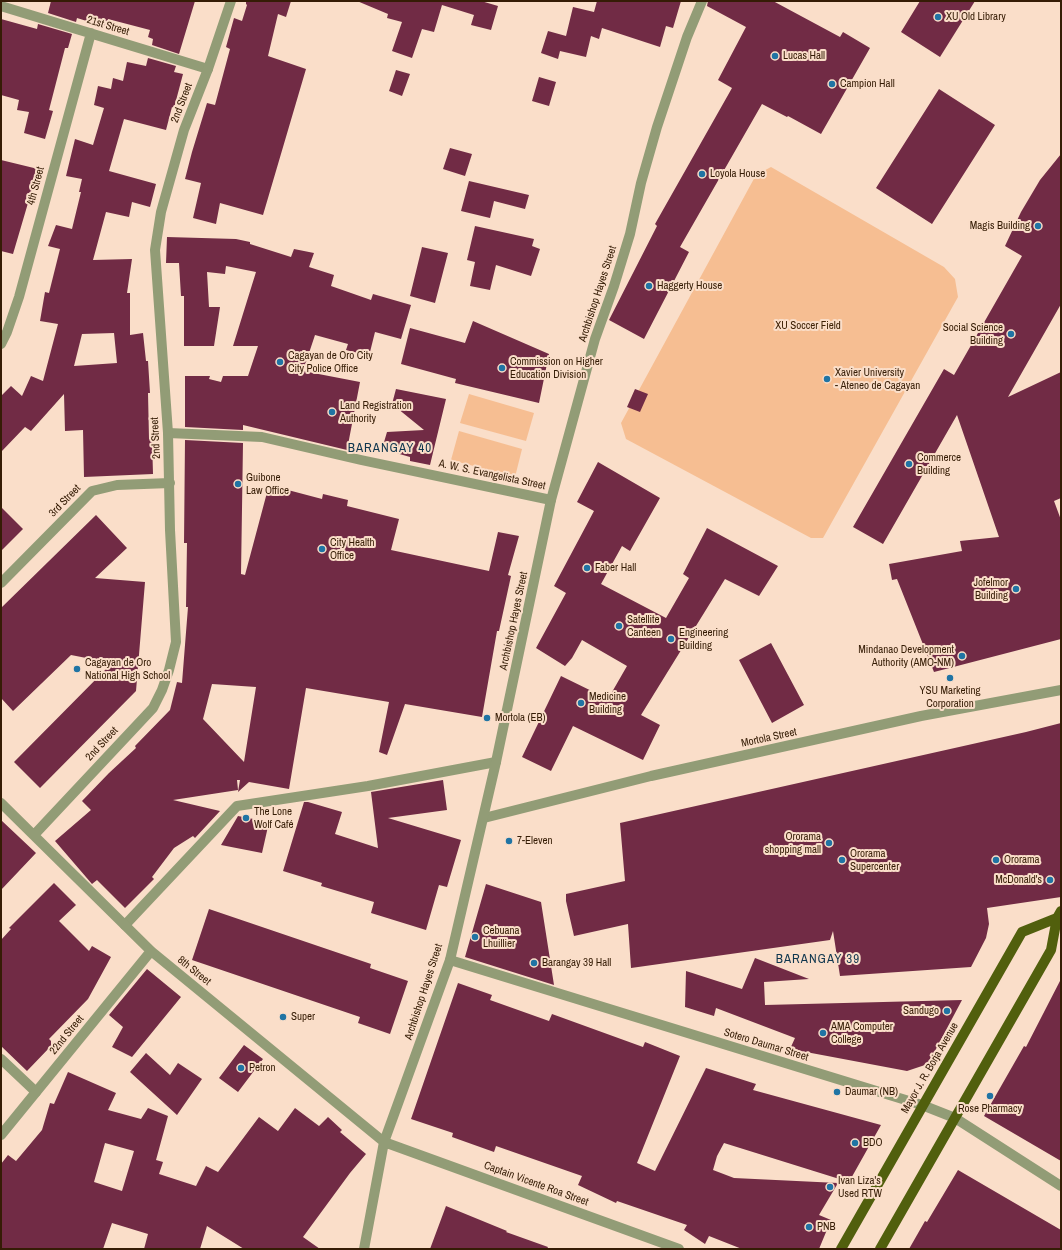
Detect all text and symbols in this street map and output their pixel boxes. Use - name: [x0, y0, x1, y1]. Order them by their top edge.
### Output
- place label: XU Old Library: [946, 10, 1006, 24]
- marker: XU Old Library: [933, 12, 943, 22]
- street label: 21st Street: [85, 13, 131, 39]
- place label: Lucas Hall: [783, 49, 825, 63]
- marker: Lucas Hall: [770, 51, 780, 61]
- place label: Campion Hall: [840, 77, 895, 91]
- marker: Campion Hall: [827, 79, 837, 89]
- street label: 2nd Street: [168, 81, 196, 125]
- street label: 4th Street: [25, 165, 47, 207]
- place label: Loyola House: [710, 167, 765, 181]
- marker: Loyola House: [697, 169, 707, 179]
- place label: Magis Building: [970, 219, 1030, 233]
- marker: Magis Building: [1033, 221, 1043, 231]
- street label: Archbishop Hayes Street: [576, 244, 620, 344]
- place label: Haggerty House: [657, 279, 722, 293]
- marker: Haggerty House: [644, 281, 654, 291]
- park label: XU Soccer Field: [775, 319, 841, 333]
- place label: Social Science Building: [943, 321, 1003, 347]
- marker: Social Science Building: [1006, 329, 1016, 339]
- place label: Cagayan de Oro City City Police Office: [288, 349, 373, 375]
- place label: Commission on Higher Education Division: [510, 355, 603, 381]
- marker: Cagayan de Oro City City Police Office: [275, 357, 285, 367]
- marker: Commission on Higher Education Division: [497, 363, 507, 373]
- place label: Xavier University - Ateneo de Cagayan: [835, 366, 920, 392]
- marker: Xavier University - Ateneo de Cagayan: [822, 374, 832, 384]
- place label: Land Registration Authority: [340, 399, 412, 425]
- marker: Land Registration Authority: [327, 407, 337, 417]
- street label: 2nd Street: [148, 417, 164, 459]
- district label: BARANGAY 40: [348, 441, 432, 457]
- place label: Commerce Building: [917, 451, 961, 477]
- street label: A. W. S. Evangelista Street: [437, 457, 547, 493]
- marker: Commerce Building: [904, 459, 914, 469]
- place label: Guibone Law Office: [246, 471, 289, 497]
- marker: Guibone Law Office: [233, 479, 243, 489]
- street label: 3rd Street: [46, 482, 84, 520]
- place label: City Health Office: [330, 536, 375, 562]
- marker: City Health Office: [317, 544, 327, 554]
- place label: Faber Hall: [595, 561, 636, 575]
- marker: Faber Hall: [582, 563, 592, 573]
- street label: Archbishop Hayes Street: [497, 571, 531, 671]
- place label: Jofelmor Building: [973, 576, 1008, 602]
- marker: Jofelmor Building: [1011, 584, 1021, 594]
- place label: Satellite Canteen: [627, 613, 661, 639]
- marker: Satellite Canteen: [614, 621, 624, 631]
- place label: Engineering Building: [679, 626, 728, 652]
- marker: Engineering Building: [666, 634, 676, 644]
- place label: Mindanao Development Authority (AMO-NM): [858, 643, 954, 669]
- marker: Mindanao Development Authority (AMO-NM): [957, 651, 967, 661]
- place label: Cagayan de Oro National High School: [85, 656, 170, 682]
- marker: Cagayan de Oro National High School: [72, 664, 82, 674]
- marker: YSU Marketing Corporation: [945, 673, 955, 683]
- place label: YSU Marketing Corporation: [919, 684, 981, 710]
- place label: Medicine Building: [589, 690, 626, 716]
- marker: Medicine Building: [576, 698, 586, 708]
- place label: Mortola (EB): [495, 711, 546, 725]
- marker: Mortola (EB): [482, 713, 492, 723]
- street label: 2nd Street: [83, 724, 121, 764]
- street label: Mortola Street: [740, 726, 798, 750]
- place label: The Lone Wolf Café: [254, 805, 293, 831]
- marker: The Lone Wolf Café: [241, 813, 251, 823]
- place label: Ororama shopping mall: [765, 830, 821, 856]
- place label: 7-Eleven: [517, 834, 553, 848]
- marker: 7-Eleven: [504, 836, 514, 846]
- marker: Ororama shopping mall: [824, 838, 834, 848]
- place label: Ororama Supercenter: [850, 847, 899, 873]
- place label: Ororama: [1004, 853, 1040, 867]
- marker: Ororama Supercenter: [837, 855, 847, 865]
- marker: Ororama: [991, 855, 1001, 865]
- place label: McDonald's: [995, 873, 1042, 887]
- marker: McDonald's: [1045, 875, 1055, 885]
- place label: Cebuana Lhuillier: [483, 924, 520, 950]
- marker: Cebuana Lhuillier: [470, 932, 480, 942]
- street label: Archbishop Hayes Street: [402, 942, 446, 1042]
- district label: BARANGAY 39: [776, 952, 860, 968]
- street label: 8th Street: [175, 954, 213, 988]
- place label: Barangay 39 Hall: [542, 956, 611, 970]
- marker: Barangay 39 Hall: [529, 958, 539, 968]
- place label: Sandugo: [903, 1004, 939, 1018]
- marker: Sandugo: [942, 1006, 952, 1016]
- place label: Super: [291, 1010, 315, 1024]
- marker: Super: [278, 1012, 288, 1022]
- street label: 22nd Street: [47, 1013, 87, 1057]
- place label: AMA Computer College: [831, 1020, 893, 1046]
- street label: Mayor J. R. Borja Avenue: [899, 1020, 961, 1116]
- street label: Sotero Daumar Street: [722, 1026, 810, 1064]
- marker: AMA Computer College: [818, 1028, 828, 1038]
- place label: Petron: [249, 1061, 276, 1075]
- marker: Petron: [236, 1063, 246, 1073]
- place label: Daumar (NB): [845, 1085, 898, 1099]
- marker: Daumar (NB): [832, 1087, 842, 1097]
- marker: Rose Pharmacy: [985, 1091, 995, 1101]
- place label: Rose Pharmacy: [958, 1102, 1022, 1116]
- place label: BDO: [863, 1136, 883, 1150]
- marker: BDO: [850, 1138, 860, 1148]
- street label: Captain Vicente Roa Street: [482, 1159, 590, 1209]
- place label: Ivan Liza's Used RTW: [838, 1174, 882, 1200]
- marker: Ivan Liza's Used RTW: [825, 1182, 835, 1192]
- place label: PNB: [817, 1220, 836, 1234]
- marker: PNB: [804, 1222, 814, 1232]

